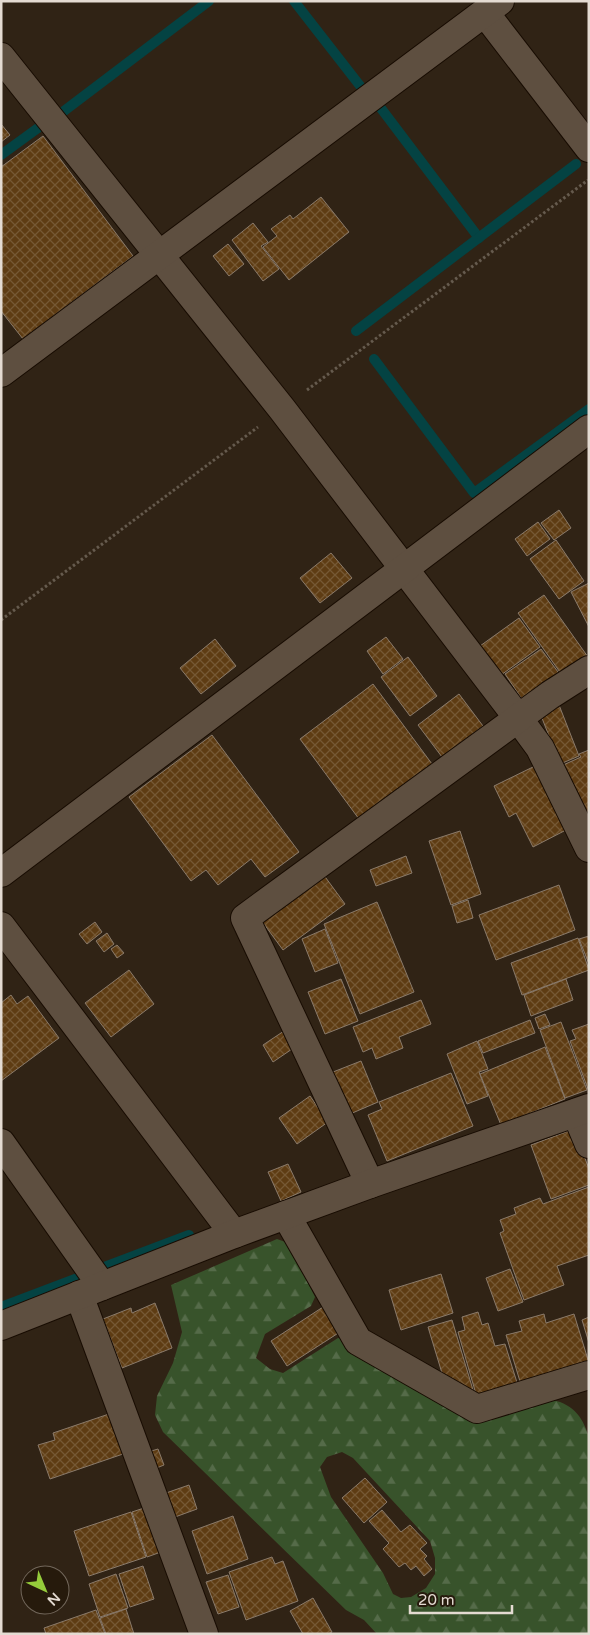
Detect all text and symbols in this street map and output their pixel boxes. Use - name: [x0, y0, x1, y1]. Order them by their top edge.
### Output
- north arrow: [20, 1565, 70, 1615]
- scale bar: [410, 1582, 512, 1614]
- text: N: [44, 1589, 64, 1609]
- text: 20 m: [418, 1591, 455, 1609]

